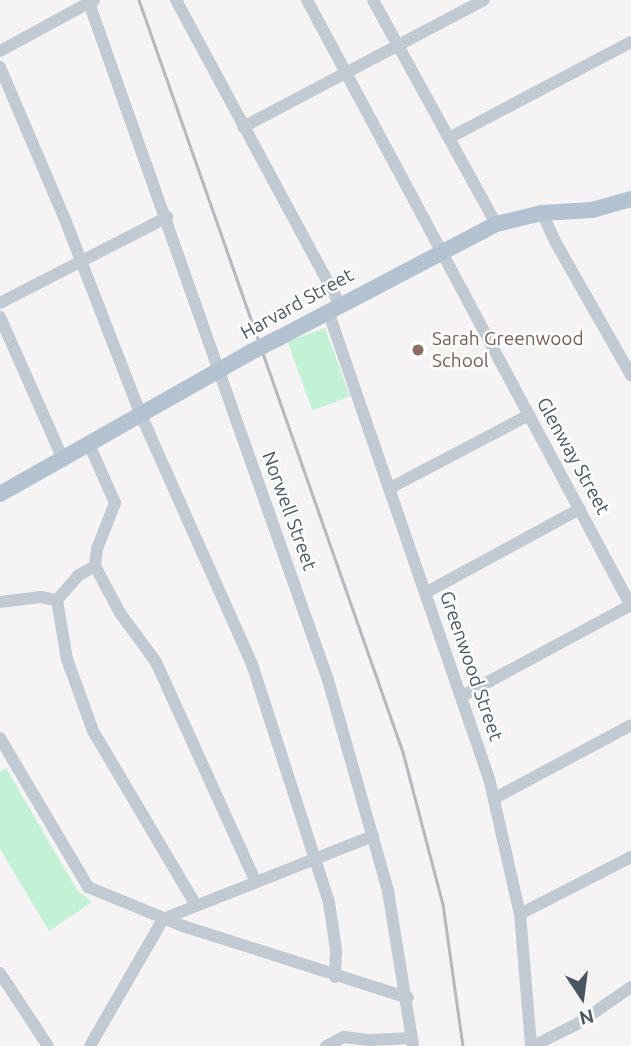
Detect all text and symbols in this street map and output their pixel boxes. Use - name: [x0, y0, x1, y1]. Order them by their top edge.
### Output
- street label: Harvard Street: [237, 264, 357, 344]
- place label: Sarah Greenwood School: [432, 328, 584, 372]
- marker: Sarah Greenwood School: [410, 342, 426, 358]
- street label: Glenway Street: [532, 394, 614, 518]
- street label: Norwell Street: [257, 448, 321, 574]
- street label: Greenwood Street: [435, 588, 507, 744]
- north arrow: [547, 962, 617, 1032]
- text: N: [577, 1005, 596, 1030]

